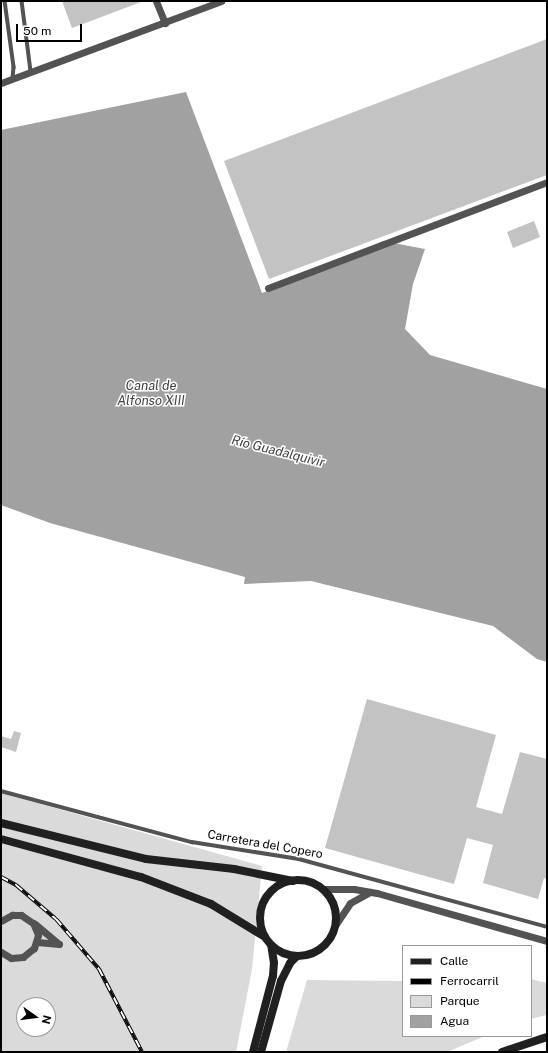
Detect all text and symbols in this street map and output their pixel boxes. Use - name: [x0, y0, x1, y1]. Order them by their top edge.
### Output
- scale bar: [18, 16, 84, 42]
- text: 50 m: [23, 24, 51, 38]
- water label: Canal de Alfonso XIII: [117, 379, 185, 410]
- water label: Río Guadalquivir: [230, 433, 326, 471]
- street label: Carretera del Copero: [206, 828, 324, 862]
- legend: [402, 945, 532, 1037]
- text: Calle: [440, 954, 468, 968]
- text: Ferrocarril: [440, 974, 499, 988]
- text: Parque: [440, 994, 480, 1008]
- north arrow: [16, 997, 56, 1037]
- text: N: [40, 1014, 54, 1025]
- text: Agua: [440, 1014, 469, 1028]

